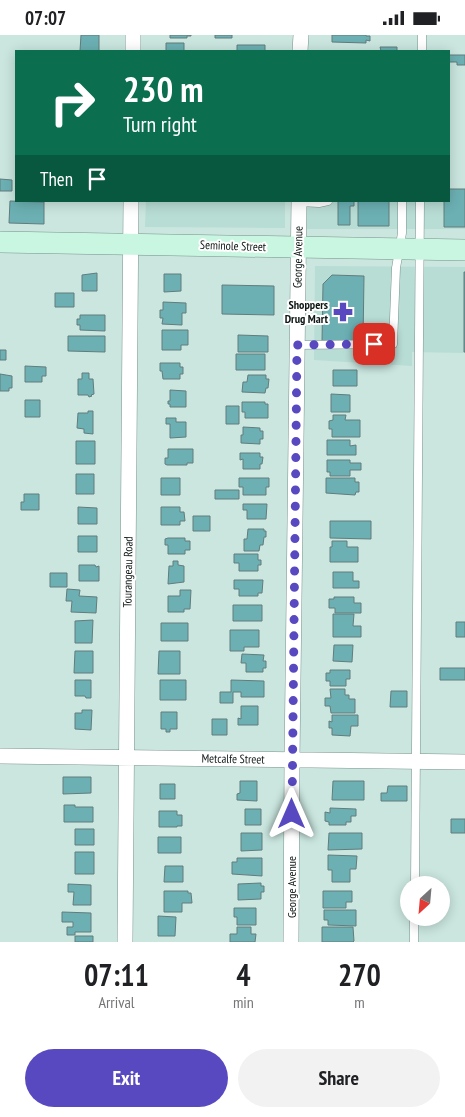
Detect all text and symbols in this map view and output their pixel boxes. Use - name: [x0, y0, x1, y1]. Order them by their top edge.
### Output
- text: 07:07: [25, 6, 66, 30]
- text: 230 m: [123, 66, 204, 112]
- icon: right: [40, 70, 105, 135]
- text: Turn right: [123, 110, 197, 138]
- icon: arrive: [83, 165, 111, 193]
- text: Then: [40, 167, 73, 191]
- street label: George Avenue: [289, 226, 306, 288]
- street label: Seminole Street: [200, 237, 267, 254]
- place label: Shoppers Drug Mart: [285, 297, 329, 326]
- pharmacy icon: Shoppers Drug Mart: [332, 301, 354, 323]
- pin: [353, 323, 395, 365]
- icon: arrive: [360, 330, 388, 358]
- street label: Tourangeau Road: [119, 536, 136, 608]
- street label: Metcalfe Street: [201, 750, 265, 767]
- position arrow: [265, 787, 317, 839]
- street label: George Avenue: [284, 856, 299, 918]
- north arrow: [400, 876, 450, 926]
- map controls: [400, 876, 450, 926]
- text: 07:11: [84, 955, 149, 994]
- text: 4: [236, 955, 251, 994]
- text: 270: [338, 955, 381, 994]
- text: Arrival: [98, 992, 135, 1012]
- text: min: [233, 992, 254, 1012]
- text: m: [354, 992, 365, 1012]
- button: Exit: [25, 1049, 228, 1107]
- button: Share: [238, 1049, 440, 1107]

